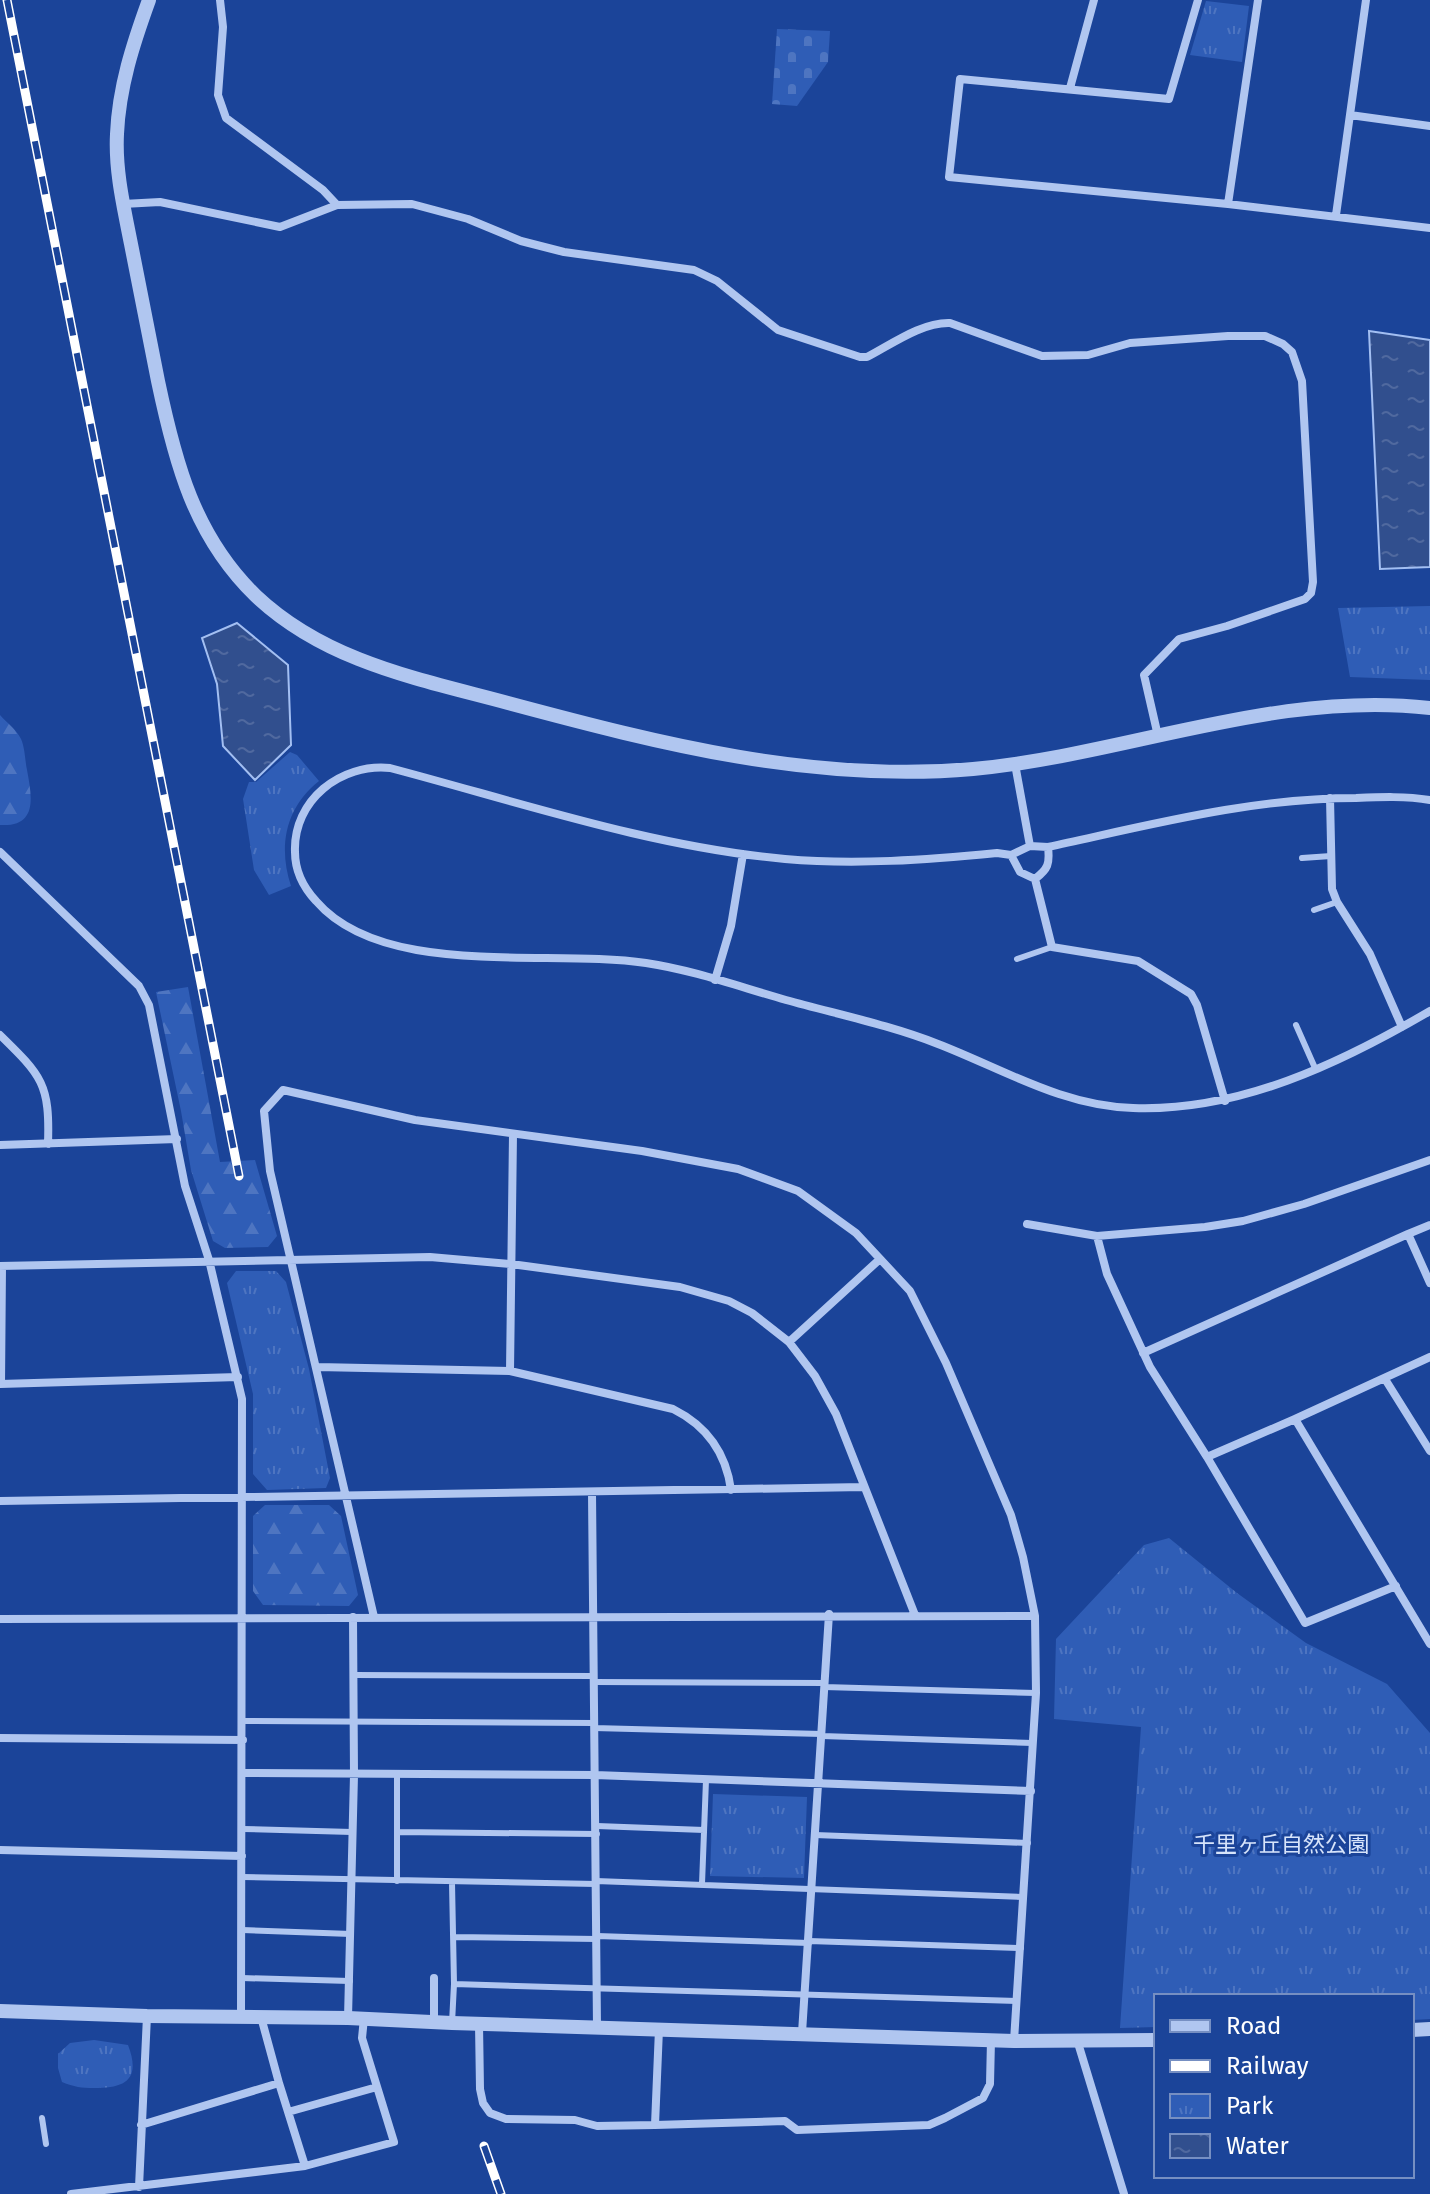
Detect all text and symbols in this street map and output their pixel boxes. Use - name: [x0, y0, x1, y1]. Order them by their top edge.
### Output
- park label: 千里ヶ丘自然公園: [1193, 1831, 1369, 1858]
- legend: [1154, 1994, 1414, 2178]
- text: Road: [1226, 2012, 1281, 2040]
- text: Railway: [1226, 2052, 1309, 2080]
- text: Park: [1226, 2092, 1274, 2120]
- text: Water: [1226, 2132, 1290, 2160]

